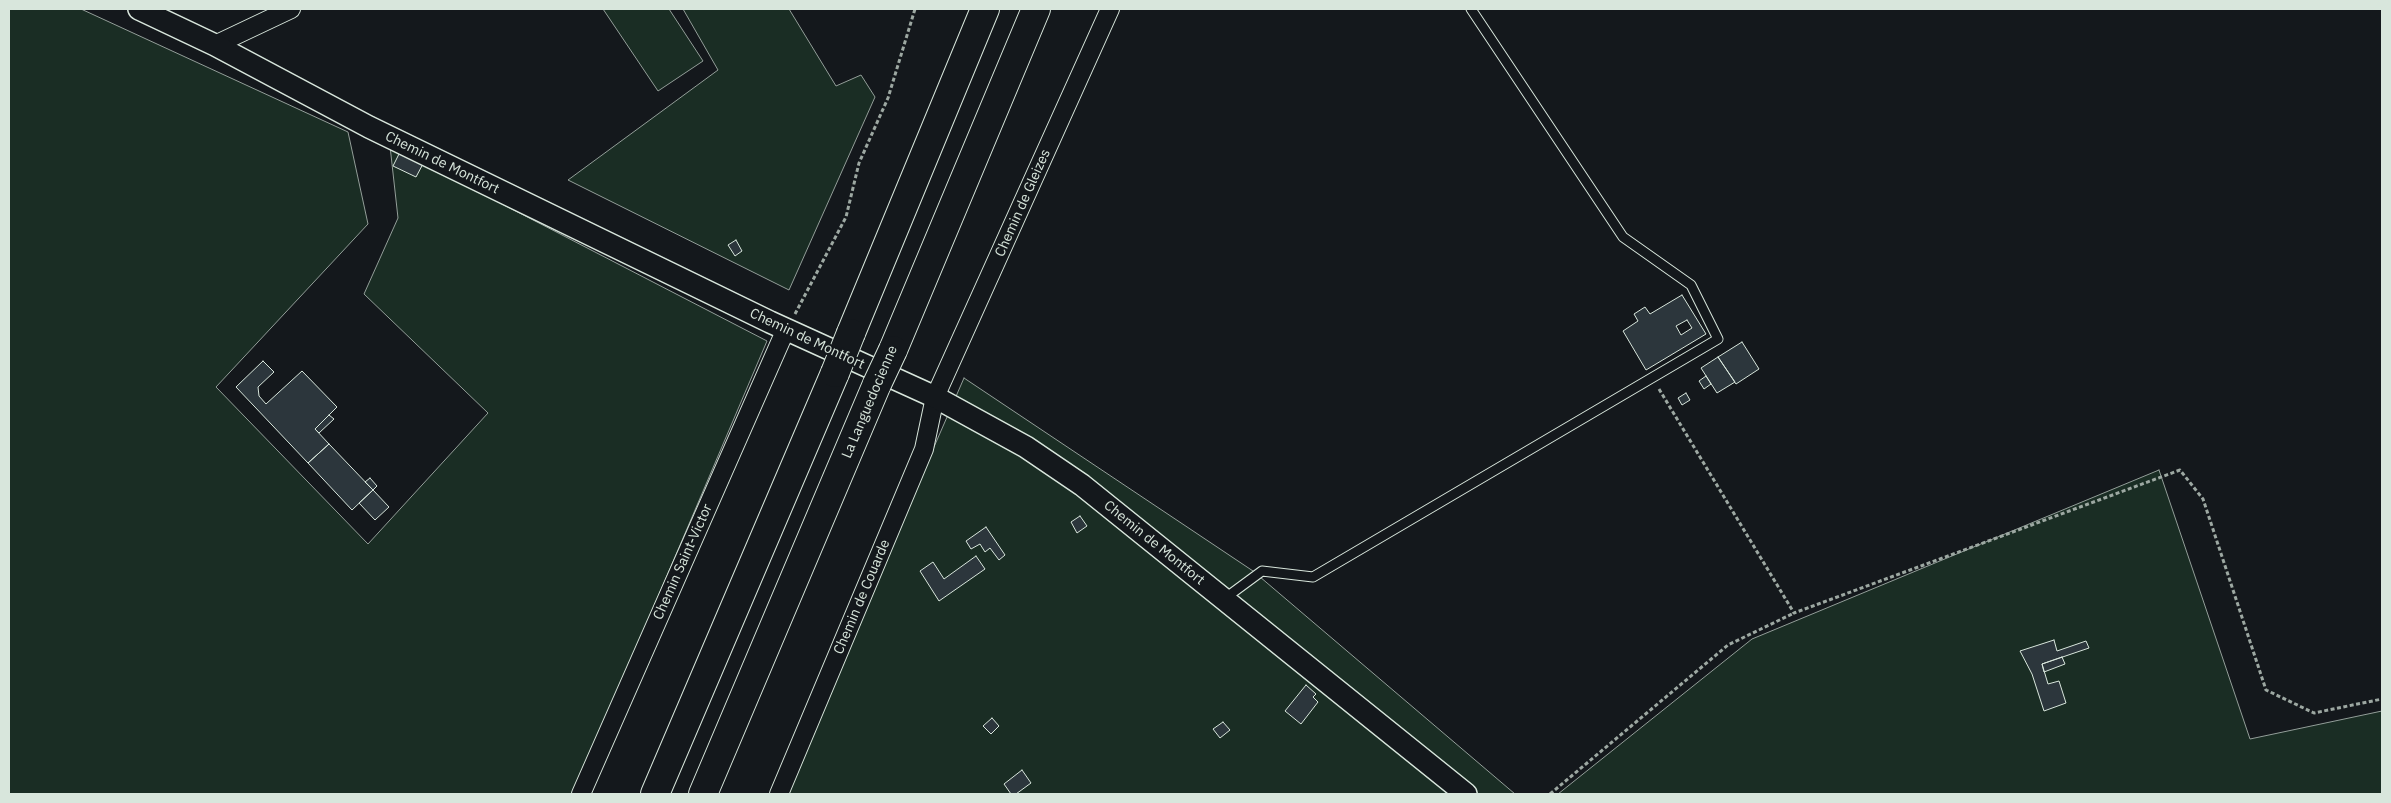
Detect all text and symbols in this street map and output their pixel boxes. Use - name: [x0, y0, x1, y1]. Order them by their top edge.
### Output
- street label: Chemin de Montfort: [382, 128, 502, 198]
- street label: Chemin de Gleizes: [992, 147, 1054, 259]
- street label: Chemin de Montfort: [747, 305, 867, 373]
- street label: La Languedocienne: [839, 343, 901, 461]
- street label: Chemin de Montfort: [1100, 497, 1208, 589]
- street label: Chemin Saint-Victor: [650, 501, 716, 623]
- street label: Chemin de Couarde: [830, 537, 894, 657]

